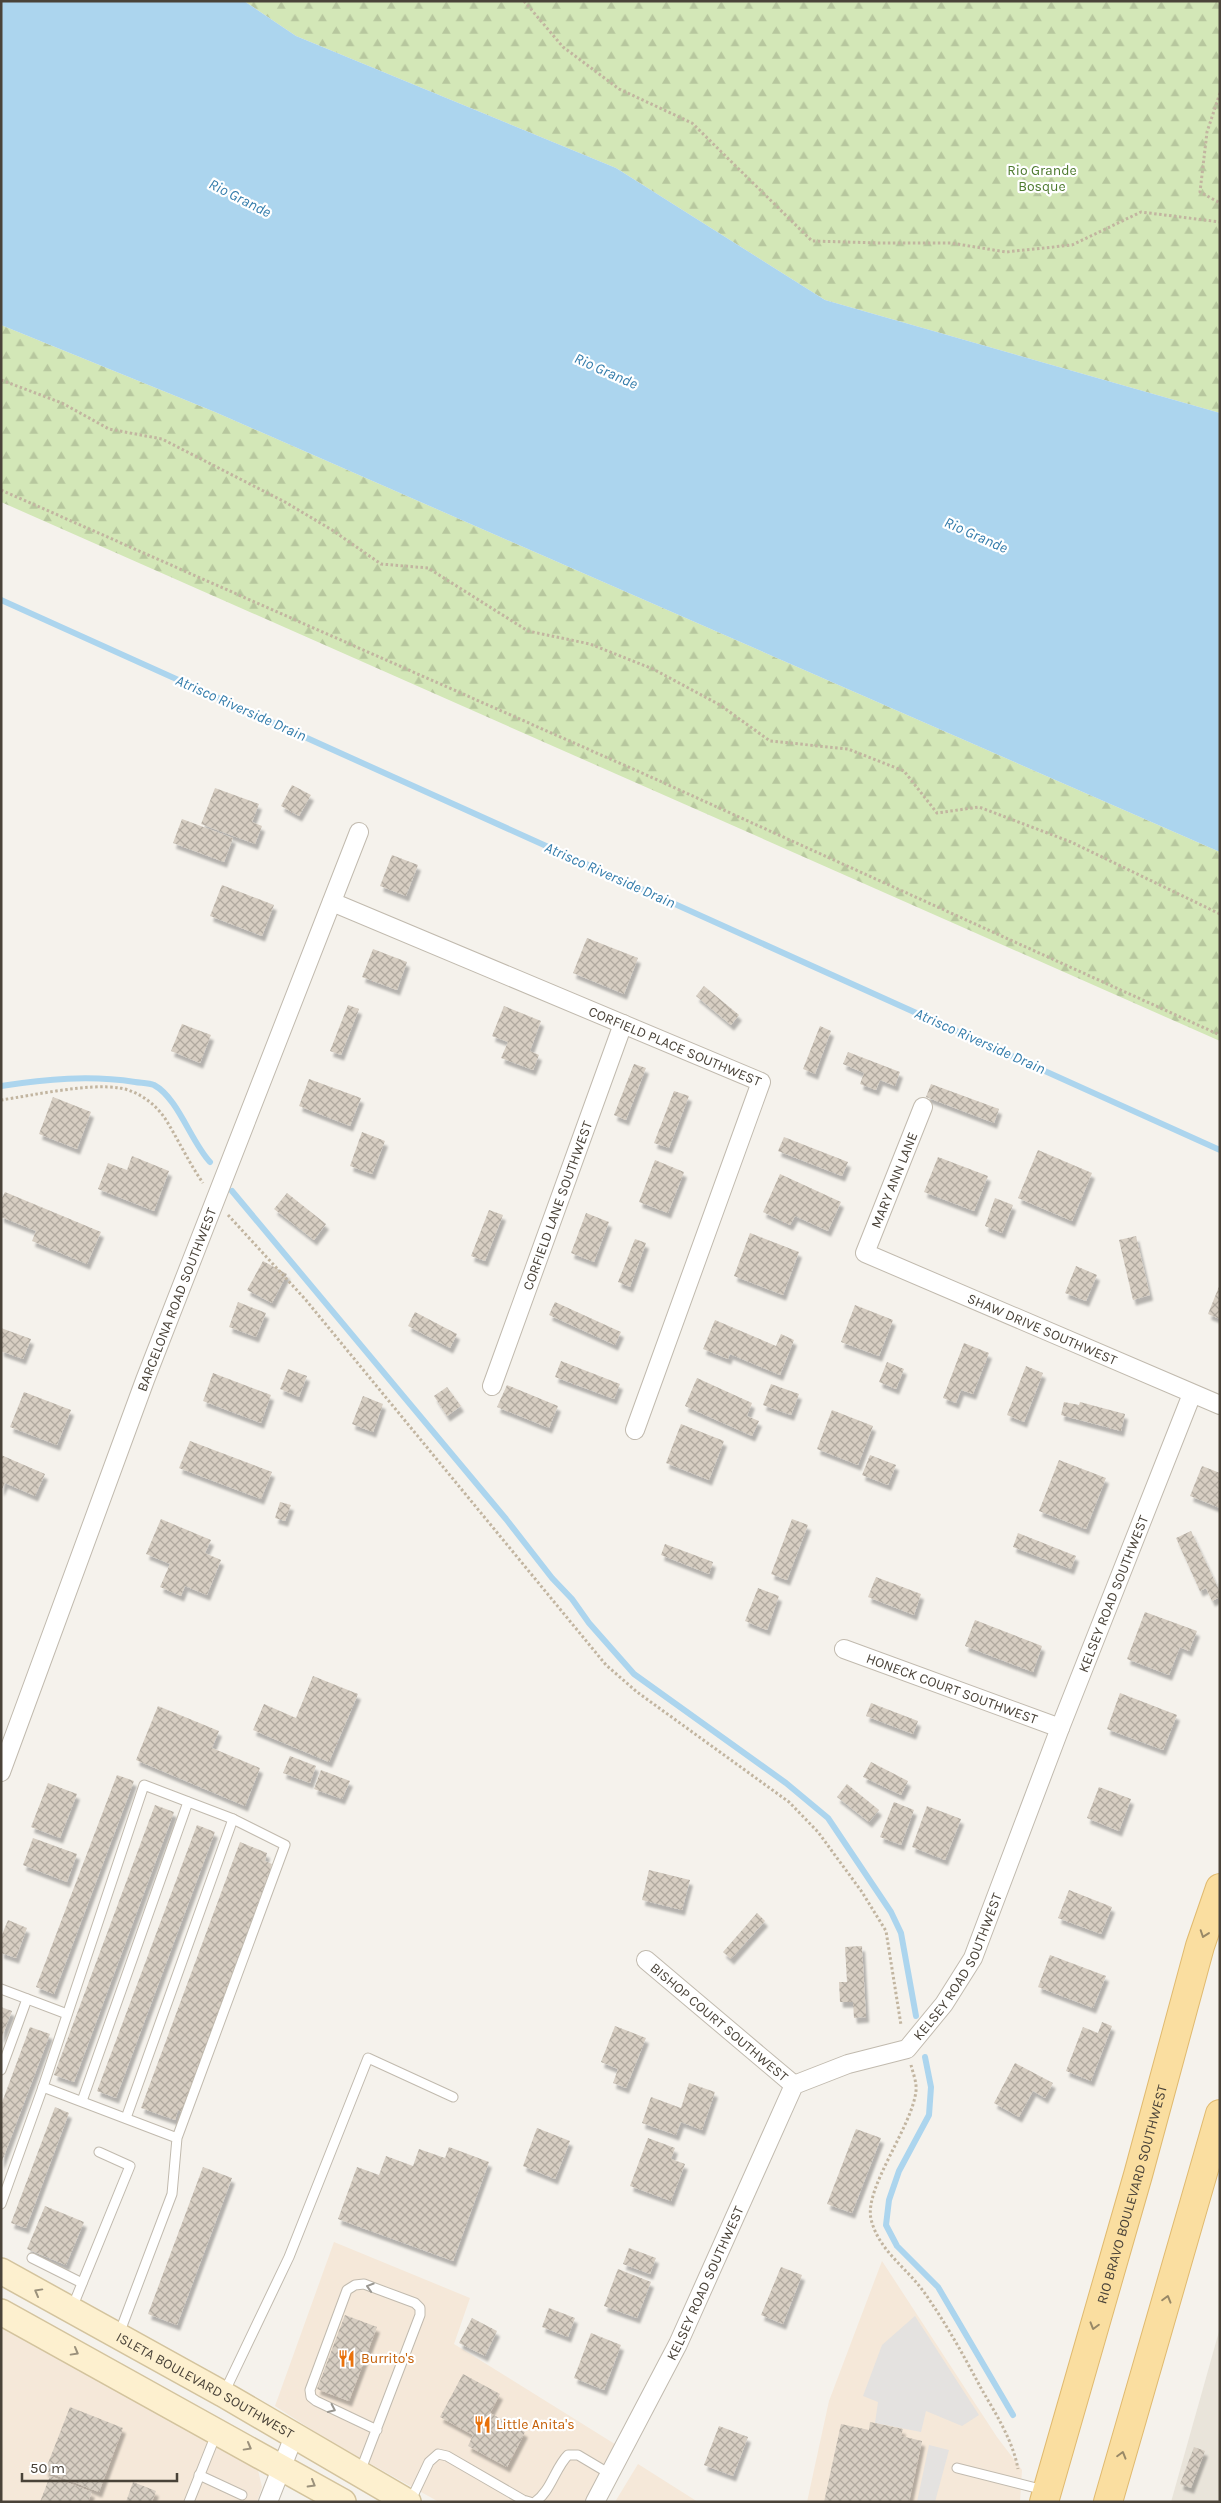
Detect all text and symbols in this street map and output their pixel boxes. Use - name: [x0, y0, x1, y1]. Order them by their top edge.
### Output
- park label: Rio Grande Bosque: [1007, 162, 1077, 195]
- water label: Rio Grande: [206, 175, 274, 221]
- water label: Rio Grande: [572, 349, 640, 393]
- water label: Rio Grande: [942, 513, 1010, 557]
- water label: Atrisco Riverside Drain: [173, 671, 309, 745]
- water label: Atrisco Riverside Drain: [542, 838, 678, 912]
- street label: CORFIELD PLACE SOUTHWEST: [586, 1003, 764, 1090]
- water label: Atrisco Riverside Drain: [912, 1004, 1048, 1078]
- street label: CORFIELD LANE SOUTHWEST: [519, 1119, 596, 1293]
- street label: MARY ANN LANE: [867, 1130, 921, 1231]
- street label: BARCELONA ROAD SOUTHWEST: [134, 1206, 220, 1394]
- street label: SHAW DRIVE SOUTHWEST: [965, 1290, 1120, 1369]
- street label: KELSEY ROAD SOUTHWEST: [1075, 1513, 1152, 1675]
- street label: HONECK COURT SOUTHWEST: [864, 1650, 1040, 1728]
- street label: KELSEY ROAD SOUTHWEST: [910, 1891, 1006, 2044]
- one-way arrow: [1200, 1929, 1210, 1938]
- street label: BISHOP COURT SOUTHWEST: [647, 1959, 791, 2085]
- street label: RIO BRAVO BOULEVARD SOUTHWEST: [1093, 2083, 1171, 2306]
- street label: KELSEY ROAD SOUTHWEST: [663, 2204, 748, 2363]
- one-way arrow: [366, 2282, 375, 2292]
- one-way arrow: [34, 2288, 43, 2298]
- one-way arrow: [1161, 2295, 1171, 2303]
- one-way arrow: [1090, 2322, 1100, 2330]
- street label: ISLETA BOULEVARD SOUTHWEST: [113, 2329, 297, 2443]
- one-way arrow: [69, 2346, 78, 2356]
- restaurant icon: Burrito's: [337, 2348, 357, 2368]
- place label: Burrito's: [361, 2350, 415, 2367]
- one-way arrow: [327, 2402, 336, 2413]
- restaurant icon: Little Anita's: [472, 2414, 492, 2434]
- place label: Little Anita's: [496, 2416, 575, 2433]
- one-way arrow: [242, 2441, 251, 2451]
- scale bar: [22, 2450, 178, 2482]
- one-way arrow: [1116, 2451, 1126, 2459]
- text: 50 m: [30, 2459, 65, 2477]
- one-way arrow: [307, 2478, 316, 2488]

